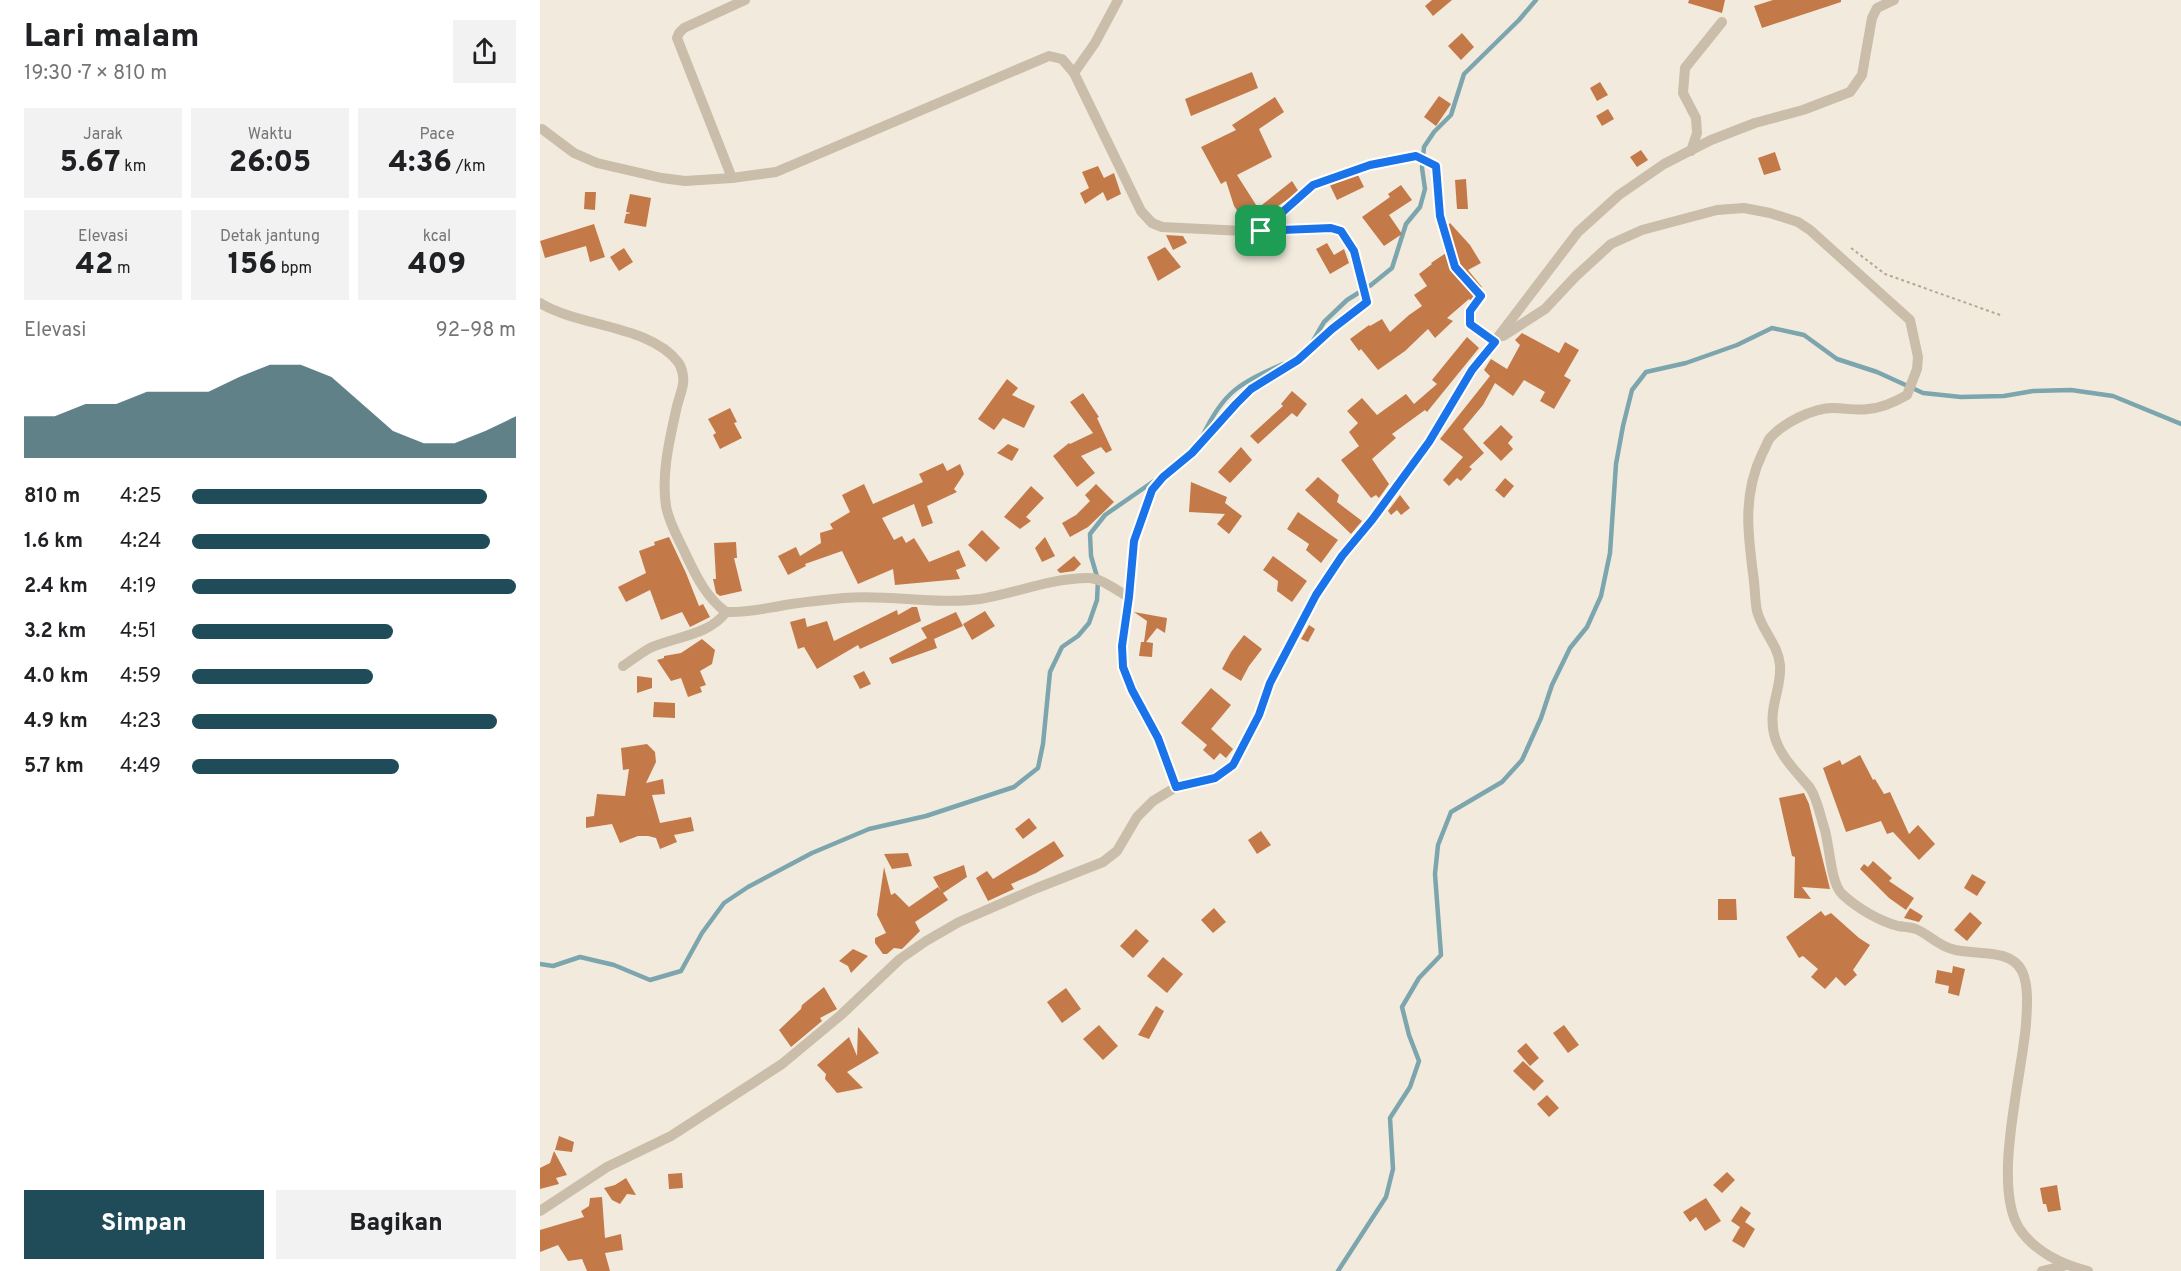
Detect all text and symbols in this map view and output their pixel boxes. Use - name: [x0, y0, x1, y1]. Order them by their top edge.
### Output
- text: Lari malam: [24, 17, 199, 59]
- button: share: [453, 20, 516, 83]
- text: 19:30 · 7 × 810 m: [24, 61, 167, 87]
- text: Jarak: [83, 125, 123, 145]
- text: Waktu: [248, 125, 292, 145]
- text: Pace: [419, 125, 455, 145]
- text: 5.67: [60, 145, 120, 182]
- text: 26:05: [229, 145, 311, 182]
- text: 4:36: [388, 145, 452, 182]
- text: km: [120, 157, 146, 177]
- text: /km: [452, 157, 486, 177]
- pin: [1235, 205, 1286, 256]
- icon: arrive: [1244, 214, 1277, 247]
- text: Elevasi: [78, 227, 128, 247]
- text: Detak jantung: [220, 227, 320, 247]
- text: kcal: [423, 227, 451, 247]
- text: 42: [75, 247, 113, 284]
- text: 156: [228, 247, 277, 284]
- text: 409: [408, 247, 466, 284]
- text: m: [113, 259, 131, 279]
- text: bpm: [277, 259, 312, 279]
- text: Elevasi: [24, 318, 86, 344]
- text: 92–98 m: [436, 318, 516, 344]
- text: 810 m: [24, 484, 80, 510]
- text: 4:25: [120, 484, 162, 510]
- text: 1.6 km: [24, 529, 83, 555]
- text: 4:24: [120, 529, 161, 555]
- text: 2.4 km: [24, 574, 88, 600]
- text: 4:19: [120, 574, 156, 600]
- text: 3.2 km: [24, 619, 86, 645]
- text: 4:51: [120, 619, 157, 645]
- text: 4.0 km: [24, 664, 89, 690]
- text: 4:59: [120, 664, 161, 690]
- text: 4.9 km: [24, 709, 88, 735]
- text: 4:23: [120, 709, 161, 735]
- text: 5.7 km: [24, 754, 84, 780]
- text: 4:49: [120, 754, 161, 780]
- button: Simpan: [24, 1190, 264, 1259]
- button: Bagikan: [276, 1190, 516, 1259]

